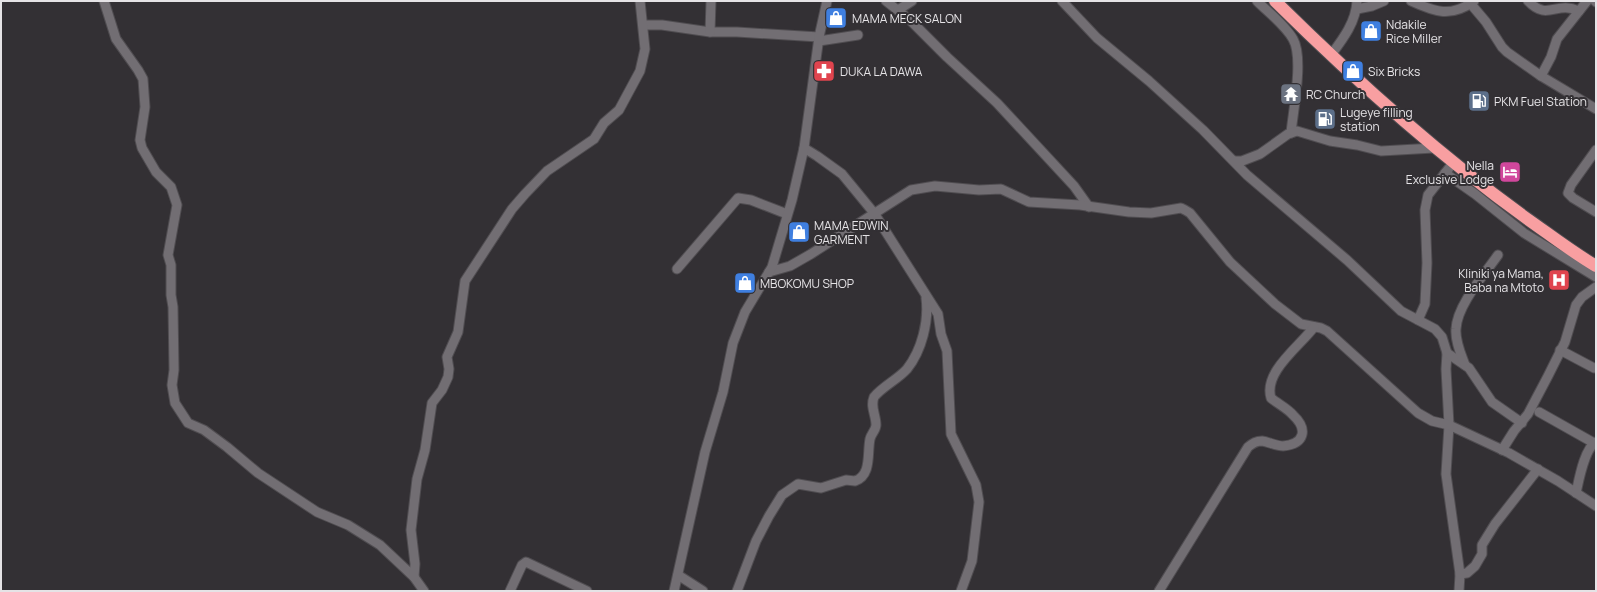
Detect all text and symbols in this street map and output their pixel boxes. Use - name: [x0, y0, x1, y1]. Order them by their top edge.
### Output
- shop icon: MAMA MECK SALON: [823, 5, 849, 31]
- place label: MAMA MECK SALON: [852, 10, 962, 27]
- place label: Ndakile Rice Miller: [1386, 16, 1443, 47]
- shop icon: Ndakile Rice Miller: [1358, 18, 1384, 44]
- pharmacy icon: DUKA LA DAWA: [811, 58, 837, 84]
- shop icon: Six Bricks: [1340, 58, 1366, 84]
- place label: DUKA LA DAWA: [840, 63, 923, 80]
- place label: Six Bricks: [1368, 63, 1420, 80]
- temple icon: RC Church: [1278, 81, 1304, 107]
- place label: RC Church: [1306, 86, 1365, 103]
- fuel station icon: PKM Fuel Station: [1466, 88, 1492, 114]
- place label: PKM Fuel Station: [1494, 93, 1587, 110]
- place label: Lugeye filling station: [1340, 104, 1413, 135]
- fuel station icon: Lugeye filling station: [1312, 106, 1338, 132]
- place label: Nella Exclusive Lodge: [1406, 157, 1494, 188]
- hotel icon: Nella Exclusive Lodge: [1497, 159, 1523, 185]
- place label: MAMA EDWIN GARMENT: [814, 217, 889, 248]
- shop icon: MAMA EDWIN GARMENT: [786, 219, 812, 245]
- place label: Kliniki ya Mama, Baba na Mtoto: [1458, 265, 1544, 296]
- hospital icon: Kliniki ya Mama, Baba na Mtoto: [1546, 267, 1572, 293]
- shop icon: MBOKOMU SHOP: [732, 270, 758, 296]
- place label: MBOKOMU SHOP: [760, 275, 854, 292]

